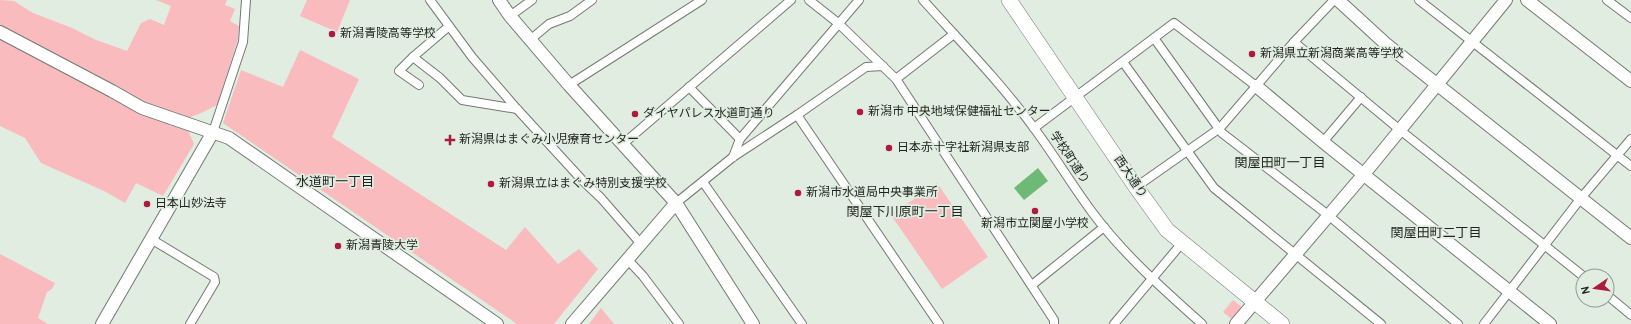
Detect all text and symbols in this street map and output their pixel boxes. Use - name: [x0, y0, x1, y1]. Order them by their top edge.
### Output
- place label: 新潟青陵高等学校: [340, 26, 436, 42]
- marker: 新潟青陵高等学校: [327, 29, 337, 39]
- place label: 新潟県立新潟商業高等学校: [1260, 46, 1404, 62]
- marker: 新潟県立新潟商業高等学校: [1247, 49, 1257, 59]
- place label: 新潟市 中央地域保健福祉センター: [868, 104, 1051, 120]
- place label: ダイヤパレス水道町通り: [643, 106, 774, 122]
- marker: 新潟市 中央地域保健福祉センター: [855, 107, 865, 117]
- marker: ダイヤパレス水道町通り: [630, 109, 640, 119]
- street label: 学校町通り: [1046, 129, 1092, 187]
- place label: 新潟県はまぐみ小児療育センター: [459, 132, 639, 148]
- marker: 新潟県はまぐみ小児療育センター: [444, 134, 456, 146]
- place label: 日本赤十字社新潟県支部: [897, 140, 1029, 156]
- marker: 日本赤十字社新潟県支部: [884, 143, 894, 153]
- street label: 西大通り: [1110, 153, 1150, 201]
- district label: 関屋田町一丁目: [1234, 156, 1326, 172]
- district label: 水道町一丁目: [296, 175, 374, 191]
- place label: 新潟県立はまぐみ特別支援学校: [499, 176, 667, 192]
- marker: 新潟県立はまぐみ特別支援学校: [486, 179, 496, 189]
- place label: 新潟市水道局中央事業所: [806, 185, 938, 201]
- marker: 新潟市水道局中央事業所: [793, 188, 803, 198]
- place label: 日本山妙法寺: [155, 196, 227, 212]
- marker: 日本山妙法寺: [142, 199, 152, 209]
- district label: 関屋下川原町一丁目: [846, 205, 964, 221]
- marker: 新潟市立関屋小学校: [1030, 206, 1040, 216]
- place label: 新潟市立関屋小学校: [981, 216, 1089, 232]
- district label: 関屋田町二丁目: [1390, 226, 1482, 242]
- place label: 新潟青陵大学: [346, 238, 418, 254]
- marker: 新潟青陵大学: [333, 241, 343, 251]
- north arrow: [1575, 268, 1615, 308]
- text: N: [1579, 285, 1594, 295]

